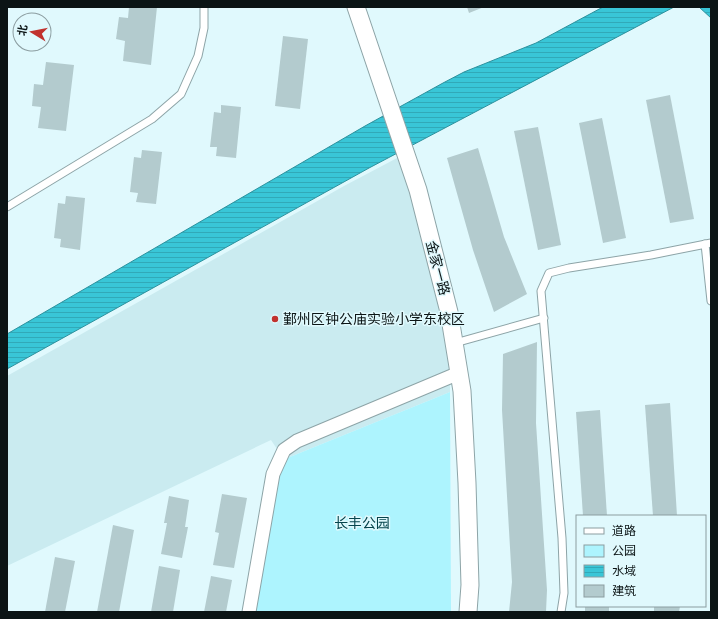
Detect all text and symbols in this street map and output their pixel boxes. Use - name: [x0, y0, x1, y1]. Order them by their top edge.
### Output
- north arrow: [12, 12, 52, 52]
- text: 北: [14, 24, 30, 37]
- street label: 金家一路: [422, 239, 454, 297]
- place label: 鄞州区钟公庙实验小学东校区: [283, 310, 465, 328]
- marker: 鄞州区钟公庙实验小学东校区: [270, 314, 280, 324]
- park label: 长丰公园: [334, 514, 390, 532]
- legend: [576, 515, 706, 607]
- text: 道路: [612, 523, 636, 538]
- text: 公园: [612, 543, 636, 558]
- text: 水域: [612, 563, 636, 578]
- text: 建筑: [612, 583, 636, 598]

